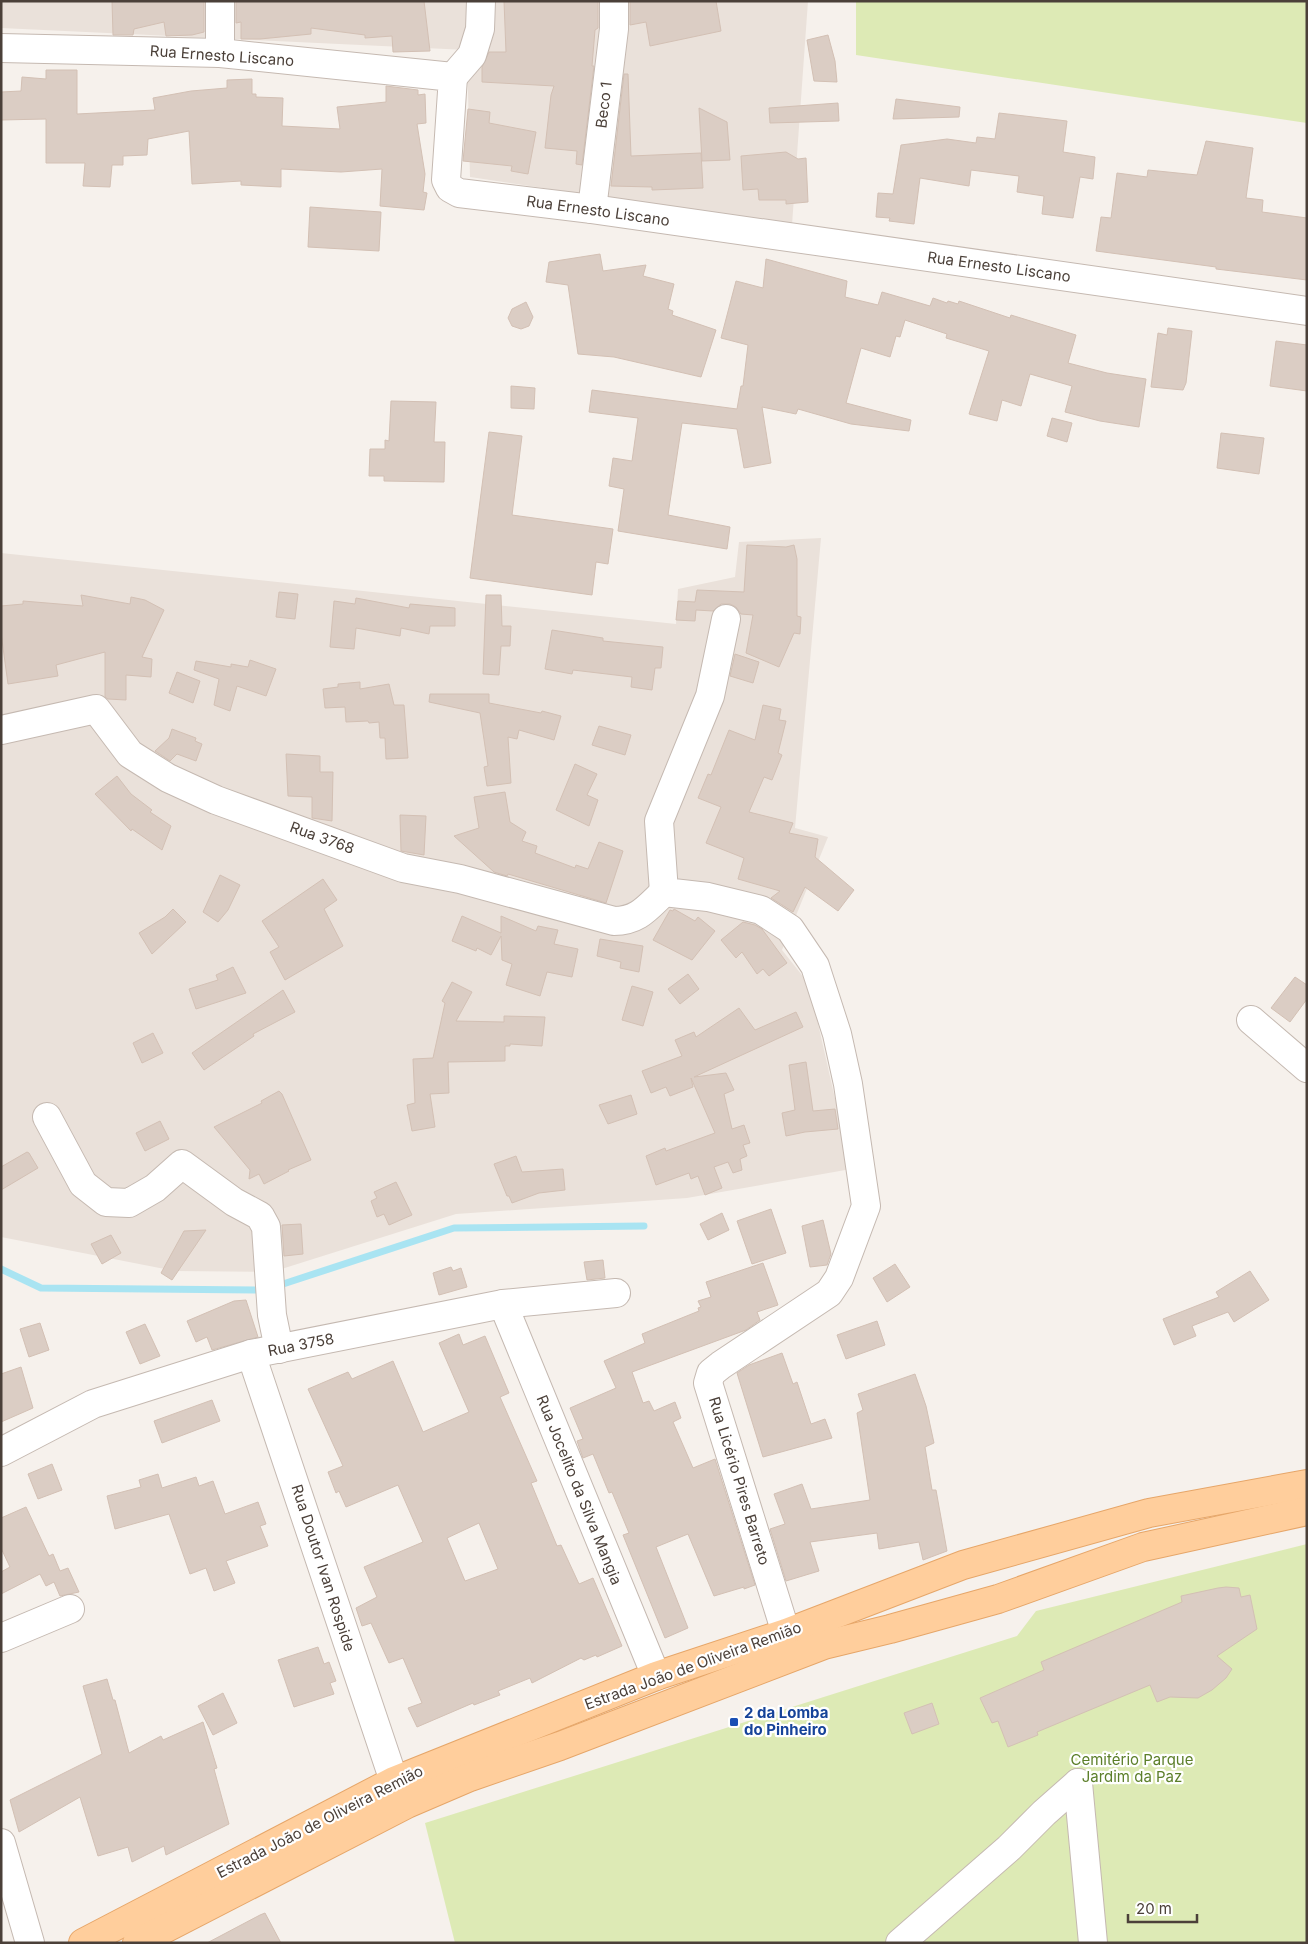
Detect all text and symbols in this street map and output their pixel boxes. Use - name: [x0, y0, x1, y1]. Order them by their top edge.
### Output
- street label: Rua Ernesto Liscano: [149, 41, 295, 70]
- street label: Beco 1: [591, 81, 616, 129]
- street label: Rua Ernesto Liscano: [525, 191, 671, 230]
- street label: Rua Ernesto Liscano: [926, 247, 1072, 286]
- street label: Rua 3768: [287, 817, 357, 858]
- street label: Rua 3758: [266, 1329, 336, 1360]
- street label: Rua Jocelito da Silva Mangia: [533, 1392, 626, 1588]
- street label: Rua Licério Pires Barreto: [705, 1394, 774, 1567]
- street label: Rua Doutor Ivan Rospide: [287, 1482, 359, 1654]
- street label: Estrada João de Oliveira Remião: [582, 1617, 804, 1714]
- place label: 2 da Lomba do Pinheiro: [744, 1703, 828, 1739]
- marker: 2 da Lomba do Pinheiro: [728, 1716, 740, 1728]
- park label: Cemitério Parque Jardim da Paz: [1071, 1750, 1193, 1786]
- street label: Estrada João de Oliveira Remião: [213, 1761, 426, 1882]
- scale bar: [1128, 1892, 1197, 1924]
- text: 20 m: [1136, 1899, 1172, 1918]

